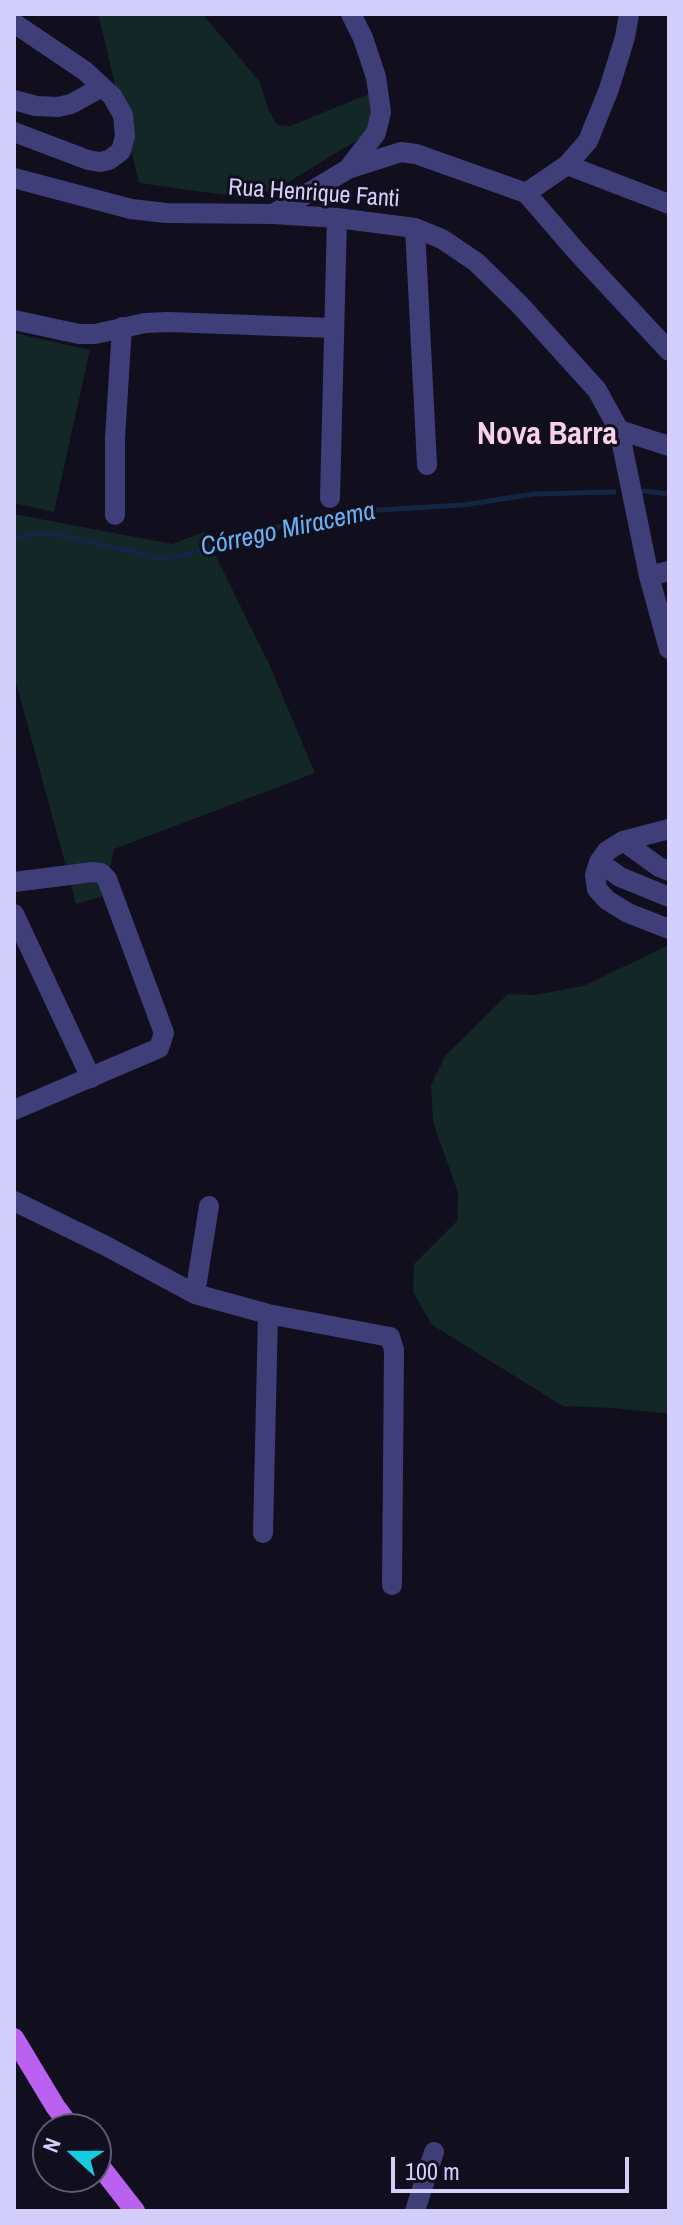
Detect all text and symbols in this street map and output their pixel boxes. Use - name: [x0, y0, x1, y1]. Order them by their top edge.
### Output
- street label: Rua Henrique Fanti: [227, 174, 401, 214]
- district label: Nova Barra: [477, 416, 617, 454]
- water label: Córrego Miracema: [198, 496, 378, 564]
- north arrow: [32, 2113, 112, 2193]
- text: N: [35, 2134, 68, 2157]
- scale bar: [395, 2141, 633, 2191]
- text: 100 m: [405, 2155, 460, 2187]

